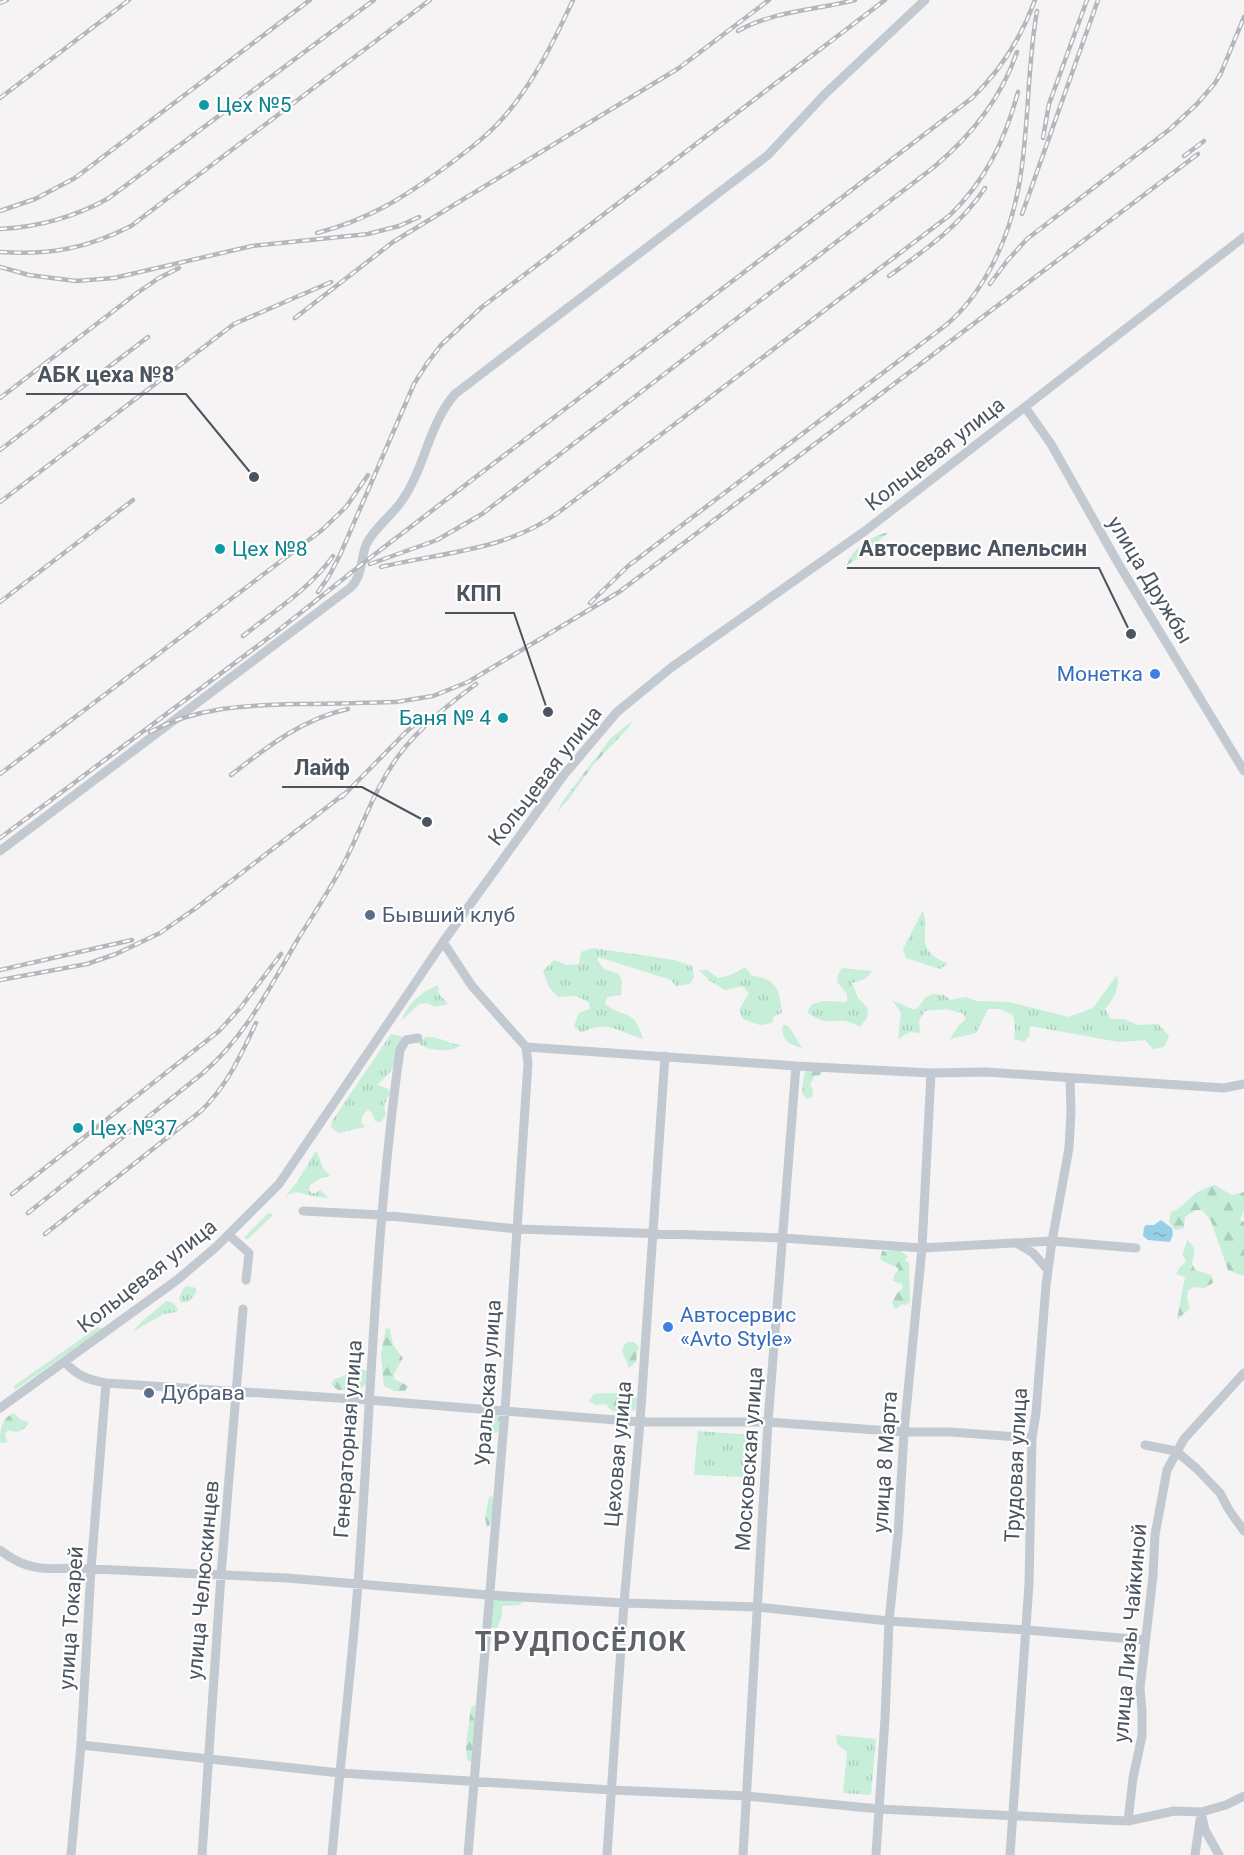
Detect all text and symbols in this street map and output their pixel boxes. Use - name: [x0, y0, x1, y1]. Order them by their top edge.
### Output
- place label: Цех №5: [216, 93, 292, 117]
- marker: Цех №5: [197, 98, 211, 112]
- callout: АБК цеха №8: [26, 354, 186, 394]
- text: АБК цеха №8: [38, 362, 174, 387]
- street label: Кольцевая улица: [861, 392, 1009, 516]
- street label: улица Дружбы: [1103, 512, 1197, 648]
- callout: Автосервис Апельсин: [847, 528, 1099, 568]
- text: Автосервис Апельсин: [859, 536, 1087, 561]
- place label: Цех №8: [232, 537, 308, 561]
- marker: Цех №8: [213, 542, 227, 556]
- callout: КПП: [445, 573, 514, 613]
- text: КПП: [456, 581, 502, 606]
- place label: Монетка: [1057, 662, 1143, 686]
- marker: Монетка: [1148, 667, 1162, 681]
- street label: Кольцевая улица: [483, 702, 607, 850]
- place label: Баня № 4: [399, 706, 491, 730]
- marker: Баня № 4: [496, 711, 510, 725]
- callout: Лайф: [282, 747, 362, 787]
- text: Лайф: [294, 755, 350, 780]
- place label: Бывший клуб: [382, 903, 515, 927]
- marker: Бывший клуб: [363, 908, 377, 922]
- place label: Цех №37: [90, 1116, 177, 1140]
- marker: Цех №37: [71, 1121, 85, 1135]
- street label: Кольцевая улица: [73, 1214, 221, 1338]
- street label: Уральская улица: [470, 1299, 506, 1467]
- place label: Автосервис «Avto Style»: [680, 1303, 796, 1351]
- marker: Автосервис «Avto Style»: [661, 1320, 675, 1334]
- street label: Генераторная улица: [329, 1339, 367, 1539]
- street label: Московская улица: [731, 1366, 767, 1552]
- street label: Цеховая улица: [600, 1380, 636, 1528]
- place label: Дубрава: [161, 1381, 245, 1405]
- marker: Дубрава: [142, 1386, 156, 1400]
- street label: Трудовая улица: [1000, 1387, 1032, 1543]
- street label: улица 8 Марта: [868, 1390, 902, 1534]
- street label: улица Челюскинцев: [182, 1479, 224, 1681]
- street label: улица Лизы Чайкиной: [1108, 1523, 1152, 1743]
- street label: улица Токарей: [54, 1545, 88, 1691]
- district label: ТРУДПОСЁЛОК: [475, 1626, 687, 1658]

